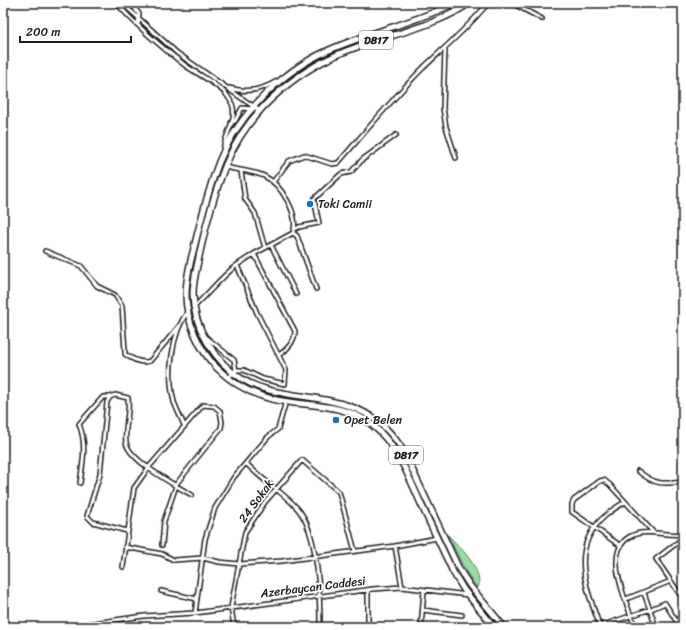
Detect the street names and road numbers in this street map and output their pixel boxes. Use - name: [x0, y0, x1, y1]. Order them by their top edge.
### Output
- road number: D817: [359, 31, 393, 49]
- road number: D817: [389, 446, 423, 464]
- street label: 24 Sokak: [232, 474, 280, 528]
- street label: Azerbaycan Caddesi: [258, 570, 367, 604]

